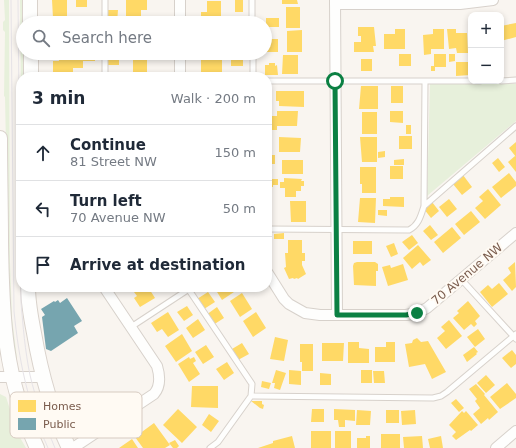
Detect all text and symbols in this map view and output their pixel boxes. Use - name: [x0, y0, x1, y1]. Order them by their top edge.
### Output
- map controls: [468, 12, 504, 84]
- button: +: [468, 12, 504, 48]
- search box: [16, 16, 272, 60]
- icon: search: [30, 27, 52, 49]
- text: Search here: [62, 29, 152, 47]
- button: −: [468, 48, 504, 84]
- route start: [326, 72, 344, 90]
- text: 3 min: [32, 88, 85, 108]
- text: Walk · 200 m: [171, 91, 256, 106]
- text: Continue: [70, 136, 146, 154]
- icon: ahead: [32, 142, 54, 164]
- text: 150 m: [214, 145, 256, 160]
- text: 81 Street NW: [70, 154, 157, 169]
- text: Turn left: [70, 192, 142, 210]
- icon: left: [32, 198, 54, 220]
- text: 50 m: [223, 201, 256, 216]
- text: 70 Avenue NW: [70, 210, 166, 225]
- street label: 70 Avenue NW: [429, 240, 505, 308]
- icon: arrive: [32, 254, 54, 276]
- text: Arrive at destination: [70, 256, 245, 274]
- route end: [408, 304, 426, 322]
- legend: [10, 392, 142, 438]
- text: Homes: [43, 400, 81, 413]
- text: Public: [43, 418, 76, 431]

